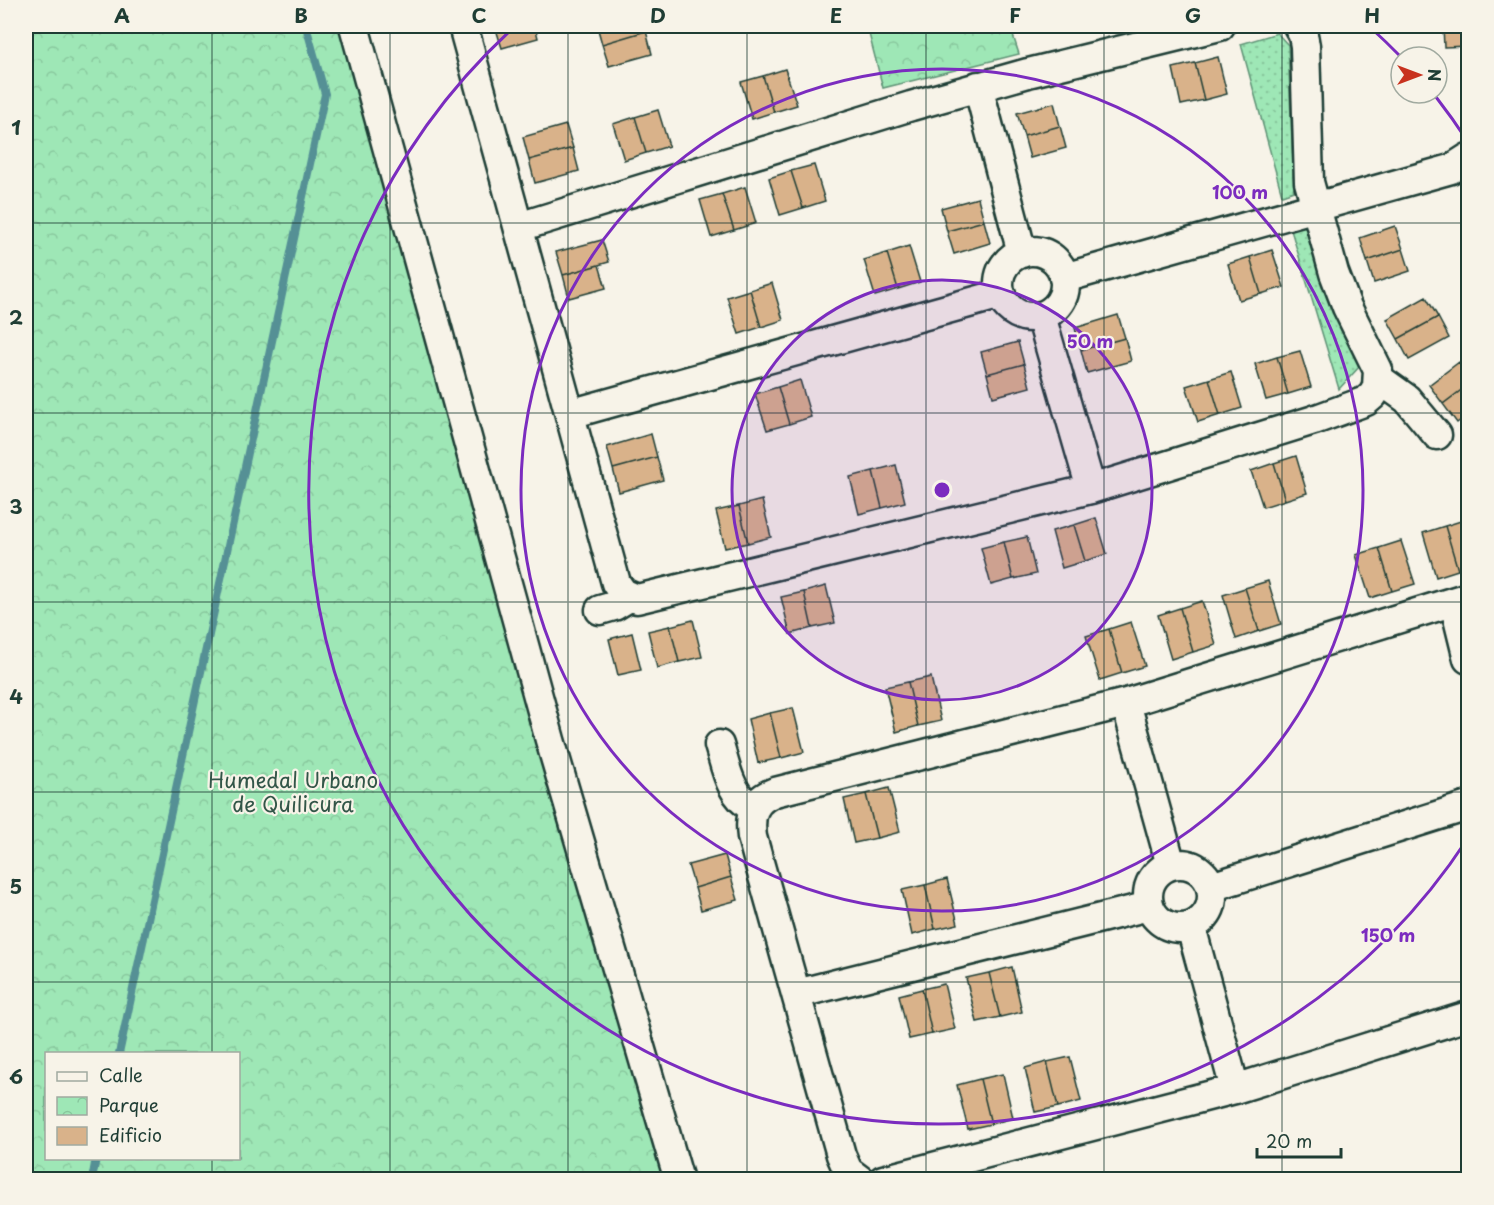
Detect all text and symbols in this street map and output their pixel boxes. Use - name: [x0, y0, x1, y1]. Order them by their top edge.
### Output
- text: A: [114, 0, 130, 30]
- text: B: [294, 0, 308, 30]
- text: C: [471, 0, 487, 30]
- text: D: [650, 0, 666, 30]
- text: E: [830, 0, 842, 30]
- text: F: [1009, 0, 1021, 30]
- text: G: [1185, 0, 1201, 30]
- text: H: [1364, 0, 1380, 30]
- north arrow: [1389, 45, 1449, 105]
- text: N: [1423, 69, 1447, 81]
- text: 1: [11, 112, 21, 142]
- text: 100 m: [1212, 178, 1268, 205]
- text: 2: [9, 302, 23, 332]
- text: 50 m: [1067, 327, 1113, 354]
- centre of rings: [932, 480, 952, 500]
- text: 3: [9, 491, 23, 521]
- text: 4: [9, 681, 23, 711]
- park label: Humedal Urbano de Quilicura: [208, 763, 378, 819]
- text: 5: [10, 871, 22, 901]
- text: 150 m: [1361, 921, 1415, 948]
- legend: [45, 1052, 240, 1160]
- text: 6: [9, 1061, 23, 1091]
- text: Calle: [99, 1061, 143, 1088]
- text: Parque: [99, 1091, 159, 1118]
- text: Edificio: [99, 1121, 162, 1148]
- scale bar: [1257, 1121, 1341, 1159]
- text: 20 m: [1266, 1127, 1312, 1154]

